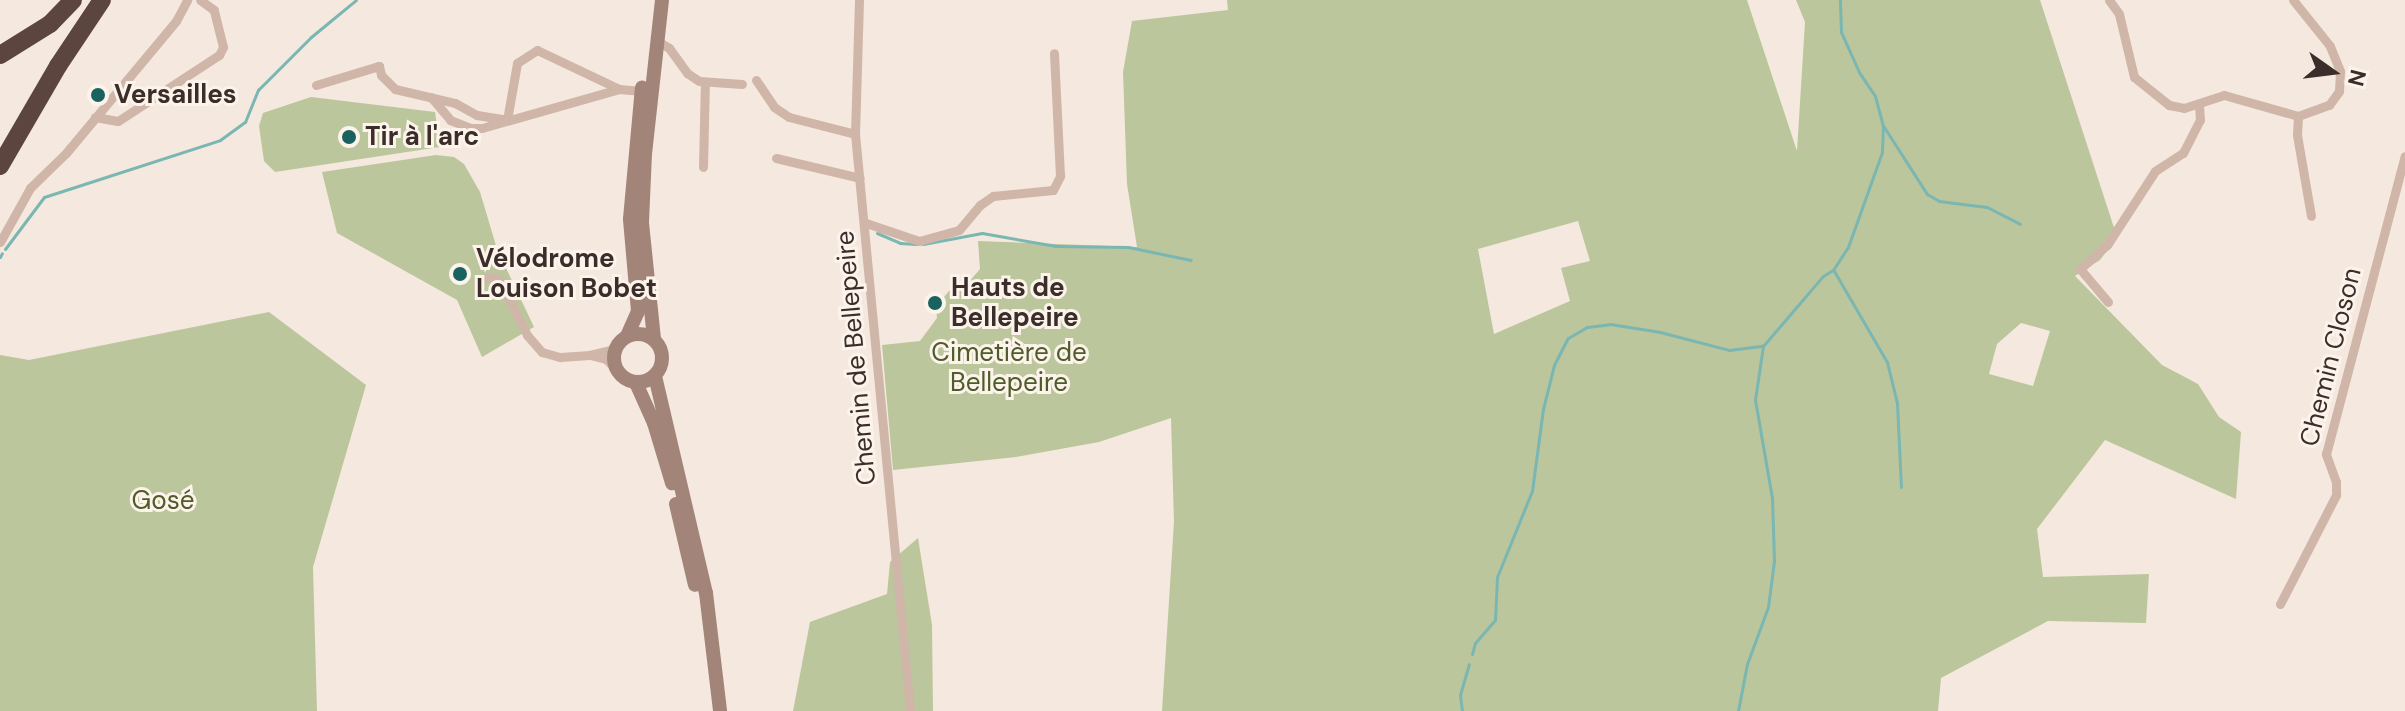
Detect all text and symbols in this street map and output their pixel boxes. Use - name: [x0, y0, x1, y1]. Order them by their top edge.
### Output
- north arrow: [2293, 32, 2373, 112]
- text: N: [2341, 67, 2373, 89]
- place label: Versailles: [114, 79, 237, 111]
- marker: Versailles: [89, 86, 107, 104]
- place label: Tir à l'arc: [365, 121, 479, 153]
- marker: Tir à l'arc: [340, 128, 358, 146]
- street label: Chemin de Bellepeire: [829, 229, 883, 487]
- place label: Vélodrome Louison Bobet: [476, 243, 657, 304]
- marker: Vélodrome Louison Bobet: [451, 265, 469, 283]
- street label: Chemin Closon: [2294, 265, 2368, 449]
- place label: Hauts de Bellepeire: [951, 272, 1079, 334]
- marker: Hauts de Bellepeire: [926, 294, 944, 312]
- park label: Cimetière de Bellepeire: [931, 337, 1087, 398]
- park label: Gosé: [132, 485, 194, 517]

